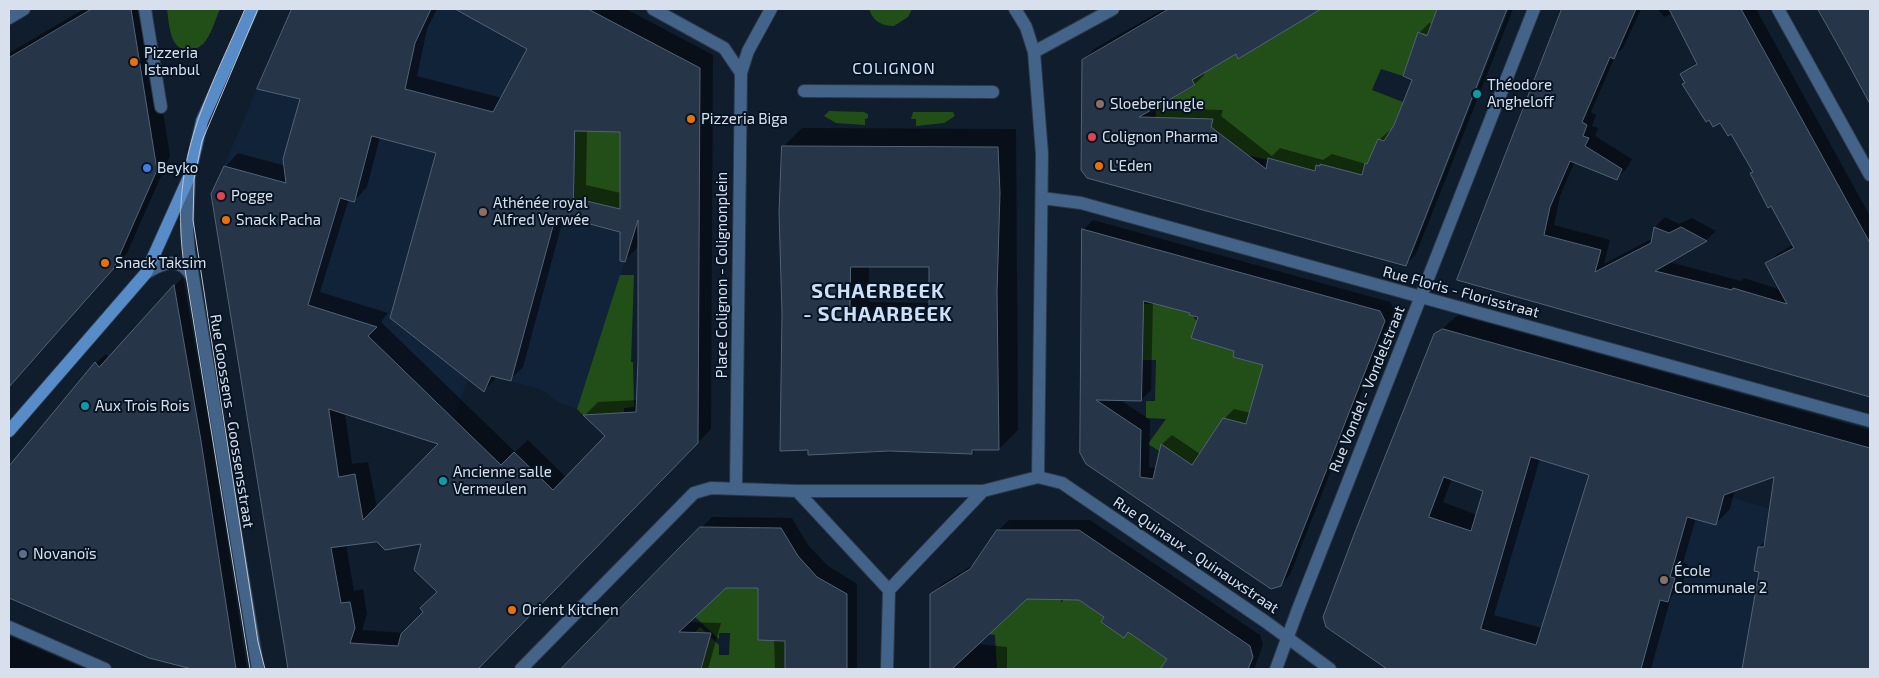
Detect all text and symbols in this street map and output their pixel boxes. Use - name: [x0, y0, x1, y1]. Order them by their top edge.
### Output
- place label: Pizzeria Istanbul: [144, 44, 200, 79]
- marker: Pizzeria Istanbul: [128, 56, 140, 68]
- district label: COLIGNON: [851, 59, 937, 79]
- place label: Théodore Angheloff: [1487, 76, 1554, 111]
- marker: Théodore Angheloff: [1471, 88, 1483, 100]
- place label: Sloeberjungle: [1110, 95, 1204, 113]
- marker: Sloeberjungle: [1094, 98, 1106, 110]
- place label: Pizzeria Biga: [701, 110, 788, 128]
- marker: Pizzeria Biga: [685, 113, 697, 125]
- place label: Colignon Pharma: [1102, 128, 1218, 146]
- marker: Colignon Pharma: [1086, 131, 1098, 143]
- place label: L'Eden: [1109, 157, 1152, 175]
- place label: Beyko: [157, 159, 198, 177]
- marker: L'Eden: [1093, 160, 1105, 172]
- marker: Beyko: [141, 162, 153, 174]
- street label: Place Colignon - Colignonplein: [713, 172, 731, 378]
- place label: Pogge: [231, 187, 273, 205]
- marker: Pogge: [215, 190, 227, 202]
- place label: Athénée royal Alfred Verwée: [493, 194, 589, 229]
- marker: Athénée royal Alfred Verwée: [477, 206, 489, 218]
- place label: Snack Pacha: [236, 211, 321, 229]
- marker: Snack Pacha: [220, 214, 232, 226]
- place label: Snack Taksim: [115, 254, 206, 272]
- marker: Snack Taksim: [99, 257, 111, 269]
- street label: Rue Floris - Florisstraat: [1381, 262, 1541, 322]
- district label: SCHAERBEEK - SCHAARBEEK: [802, 279, 954, 326]
- street label: Rue Vondel - Vondelstraat: [1325, 303, 1409, 475]
- street label: Rue Goossens - Goossensstraat: [206, 313, 258, 529]
- place label: Aux Trois Rois: [95, 397, 190, 415]
- marker: Aux Trois Rois: [79, 400, 91, 412]
- place label: Ancienne salle Vermeulen: [453, 463, 552, 498]
- marker: Ancienne salle Vermeulen: [437, 475, 449, 487]
- street label: Rue Quinaux - Quinauxstraat: [1110, 493, 1282, 617]
- place label: Novanoïs: [33, 545, 97, 563]
- marker: Novanoïs: [17, 548, 29, 560]
- place label: École Communale 2: [1674, 562, 1767, 597]
- marker: École Communale 2: [1658, 574, 1670, 586]
- place label: Orient Kitchen: [522, 601, 619, 619]
- marker: Orient Kitchen: [506, 604, 518, 616]

